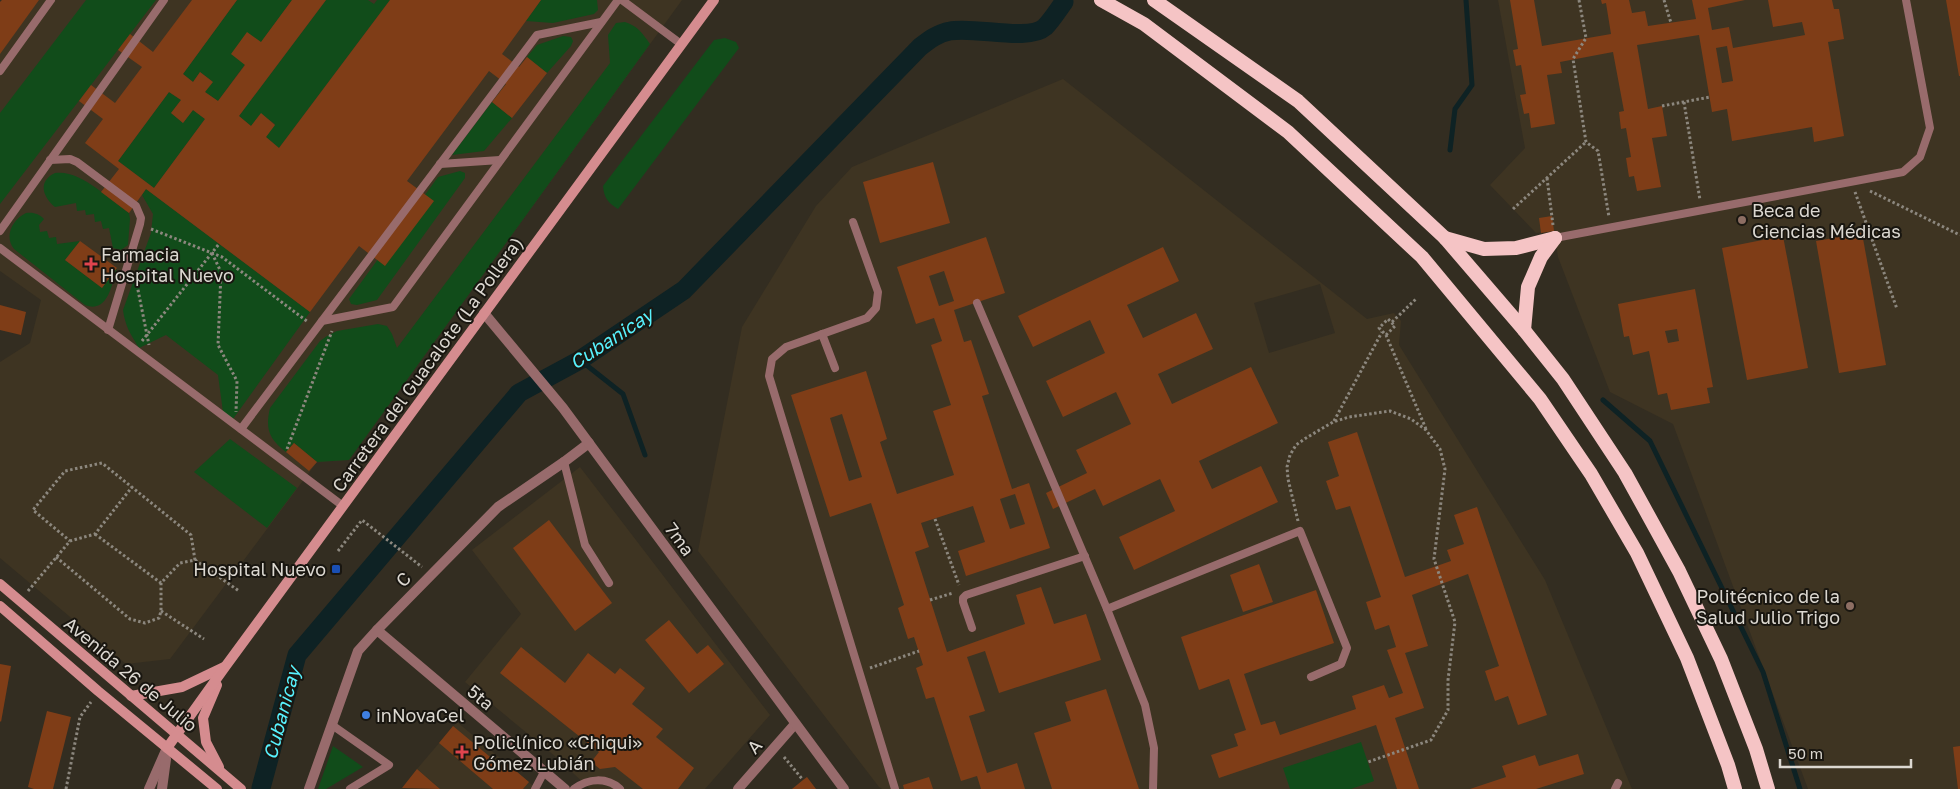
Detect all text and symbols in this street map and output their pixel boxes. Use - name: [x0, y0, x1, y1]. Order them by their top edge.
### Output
- place label: Beca de Ciencias Médicas: [1752, 199, 1901, 242]
- marker: Beca de Ciencias Médicas: [1736, 214, 1748, 226]
- street label: Carretera del Guacalote (La Pollera): [327, 232, 527, 496]
- place label: Farmacia Hospital Nuevo: [101, 243, 234, 286]
- marker: Farmacia Hospital Nuevo: [85, 258, 97, 270]
- water label: Cubanicay: [565, 301, 659, 374]
- street label: 7ma: [661, 518, 699, 560]
- place label: Hospital Nuevo: [193, 558, 326, 580]
- marker: Hospital Nuevo: [330, 563, 342, 575]
- street label: C: [391, 567, 415, 591]
- place label: Politécnico de la Salud Julio Trigo: [1696, 585, 1840, 628]
- marker: Politécnico de la Salud Julio Trigo: [1844, 600, 1856, 612]
- street label: Avenida 26 de Julio: [60, 612, 202, 736]
- water label: Cubanicay: [258, 662, 305, 762]
- street label: 5ta: [463, 680, 499, 714]
- place label: inNovaCel: [376, 704, 464, 726]
- marker: inNovaCel: [360, 709, 372, 721]
- place label: Policlínico «Chiqui» Gómez Lubián: [473, 731, 642, 774]
- street label: A: [742, 734, 766, 758]
- scale bar: [1780, 736, 1911, 768]
- text: 50 m: [1788, 744, 1823, 762]
- marker: Policlínico «Chiqui» Gómez Lubián: [455, 745, 469, 759]

